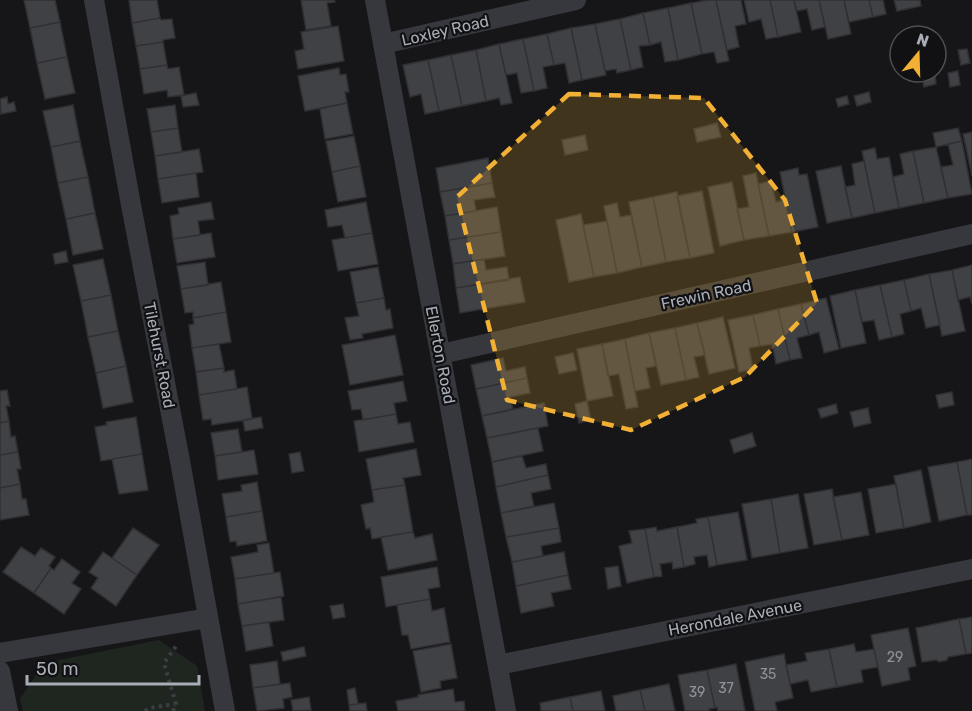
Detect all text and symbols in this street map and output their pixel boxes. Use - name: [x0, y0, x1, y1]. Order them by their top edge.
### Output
- street label: Loxley Road: [400, 11, 491, 50]
- north arrow: [888, 24, 948, 84]
- text: N: [914, 29, 931, 51]
- street label: Frewin Road: [659, 276, 753, 313]
- street label: Tilehurst Road: [140, 300, 179, 410]
- street label: Ellerton Road: [422, 304, 459, 406]
- street label: Herondale Avenue: [667, 595, 804, 640]
- scale bar: [27, 648, 200, 686]
- house number: 29: [887, 649, 903, 666]
- text: 50 m: [36, 658, 79, 680]
- house number: 35: [760, 666, 776, 683]
- house number: 37: [718, 680, 734, 697]
- house number: 39: [689, 684, 705, 701]

